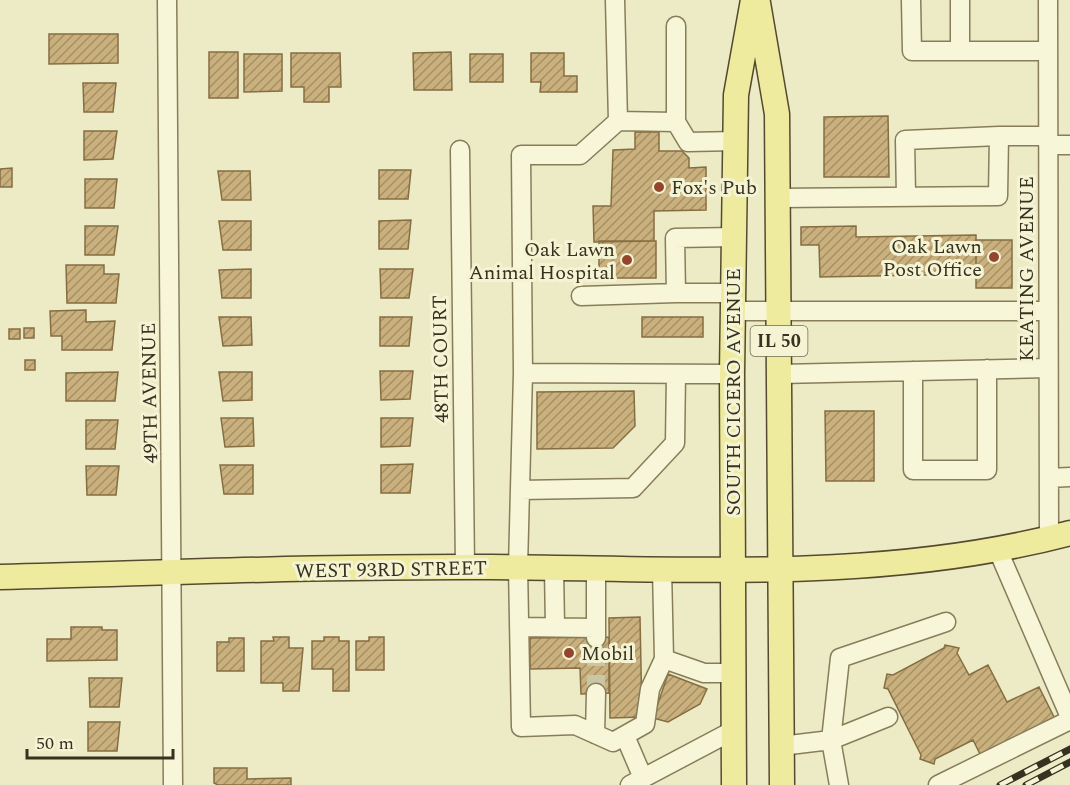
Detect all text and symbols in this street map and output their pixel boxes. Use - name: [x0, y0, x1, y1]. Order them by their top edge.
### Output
- place label: Fox's Pub: [671, 173, 757, 203]
- street label: KEATING AVENUE: [1012, 176, 1042, 362]
- marker: Fox's Pub: [652, 180, 666, 194]
- place label: Oak Lawn Post Office: [883, 232, 982, 285]
- place label: Oak Lawn Animal Hospital: [469, 235, 615, 288]
- marker: Oak Lawn Post Office: [987, 250, 1001, 264]
- marker: Oak Lawn Animal Hospital: [620, 253, 634, 267]
- street label: SOUTH CICERO AVENUE: [719, 268, 749, 516]
- street label: 48TH COURT: [425, 295, 457, 423]
- street label: 49TH AVENUE: [134, 322, 166, 464]
- road number: IL 50: [750, 326, 808, 356]
- street label: WEST 93RD STREET: [295, 553, 487, 587]
- place label: Mobil: [581, 639, 634, 669]
- marker: Mobil: [562, 646, 576, 660]
- scale bar: [27, 722, 172, 760]
- text: 50 m: [36, 730, 74, 757]

